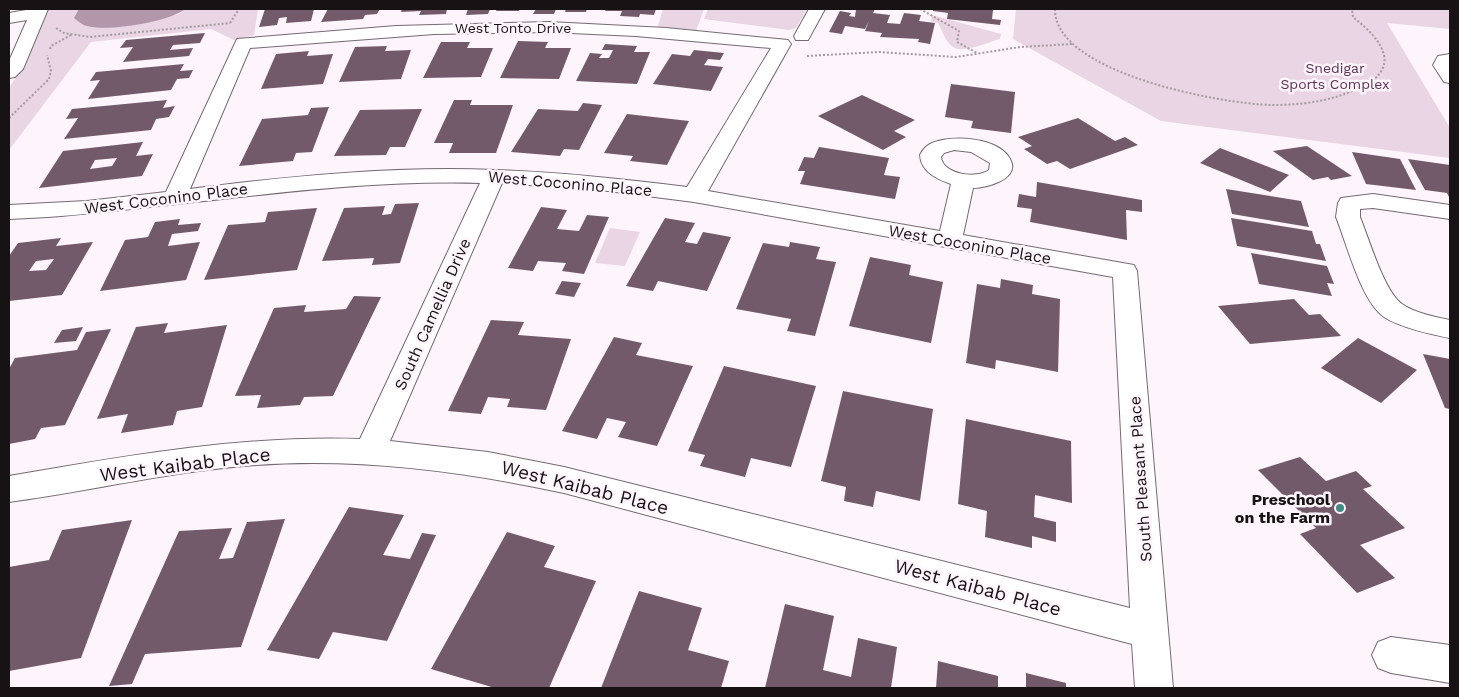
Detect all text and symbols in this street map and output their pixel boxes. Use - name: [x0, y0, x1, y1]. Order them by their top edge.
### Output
- street label: West Tonto Drive: [455, 20, 571, 36]
- park label: Snedigar Sports Complex: [1280, 60, 1390, 92]
- street label: West Coconino Place: [487, 167, 653, 200]
- street label: West Coconino Place: [83, 179, 249, 218]
- street label: West Coconino Place: [887, 221, 1053, 268]
- street label: South Camellia Drive: [390, 235, 475, 393]
- street label: South Pleasant Place: [1125, 395, 1156, 562]
- street label: West Kaibab Place: [98, 443, 272, 486]
- street label: West Kaibab Place: [499, 456, 671, 519]
- place label: Preschool on the Farm: [1235, 490, 1331, 527]
- marker: Preschool on the Farm: [1334, 502, 1346, 514]
- street label: West Kaibab Place: [892, 554, 1064, 621]

